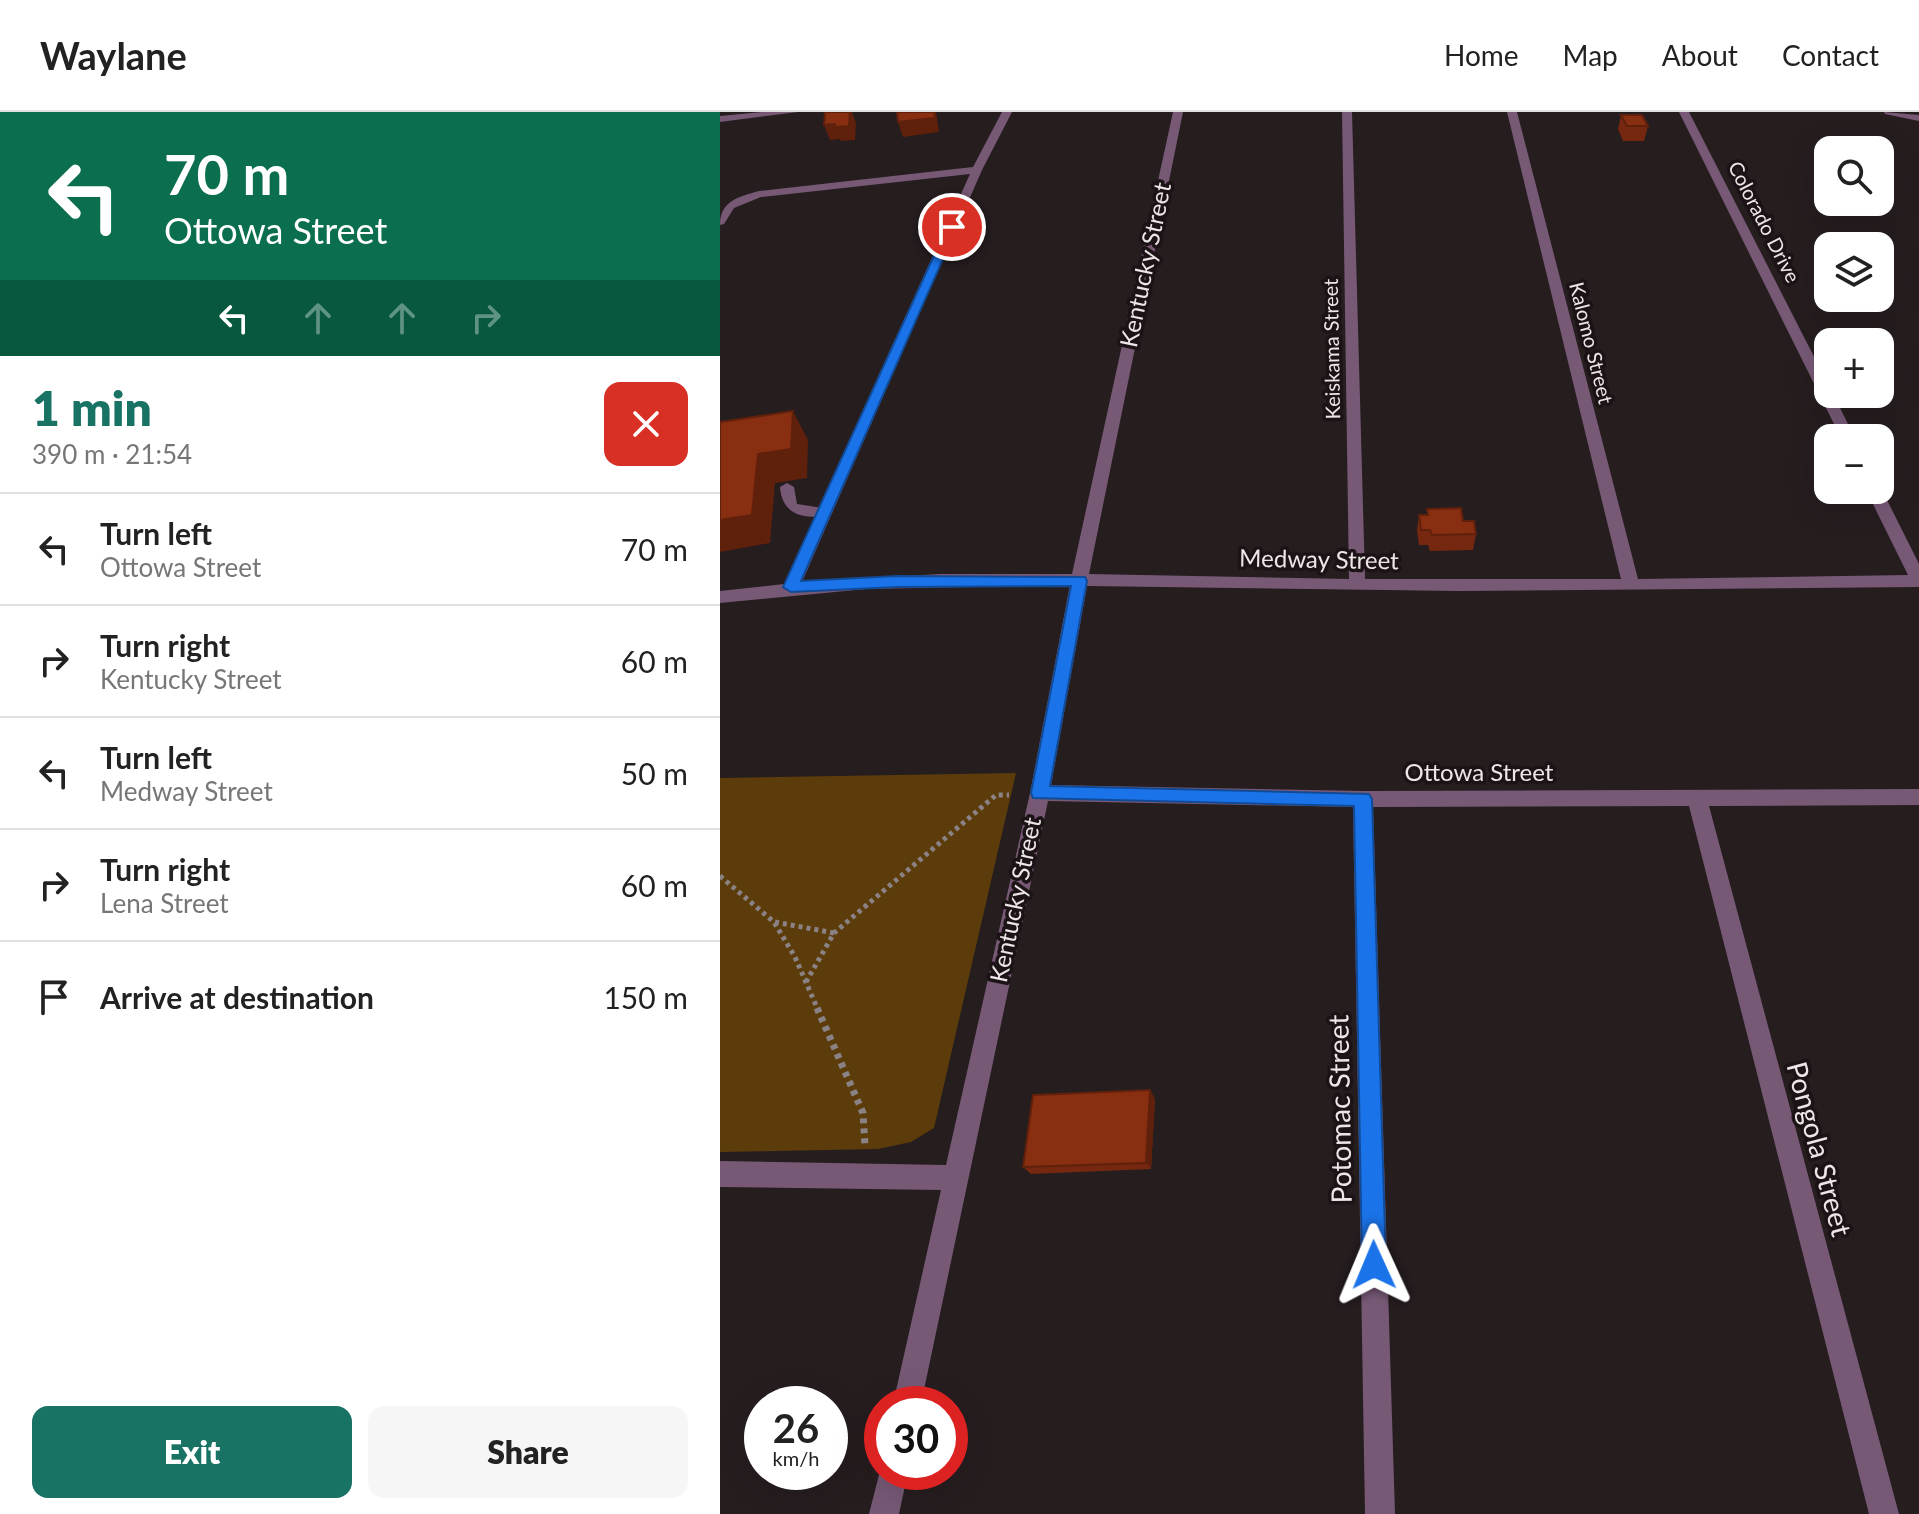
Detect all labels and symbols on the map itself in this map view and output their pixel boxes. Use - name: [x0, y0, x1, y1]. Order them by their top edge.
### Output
- street label: Colorado Drive: [1724, 157, 1806, 286]
- street label: Kentucky Street: [1113, 179, 1176, 350]
- pin: [918, 193, 986, 261]
- street label: Keiskama Street: [1318, 278, 1344, 420]
- street label: Kalomo Street: [1565, 279, 1619, 406]
- street label: Medway Street: [1239, 543, 1399, 574]
- street label: Ottowa Street: [1405, 757, 1554, 786]
- street label: Kentucky Street: [983, 814, 1046, 985]
- street label: Potomac Street: [1320, 1014, 1358, 1204]
- street label: Pongola Street: [1780, 1058, 1860, 1240]
- position arrow: [1332, 1223, 1416, 1307]
- speed limit sign: 30: [864, 1386, 968, 1490]

